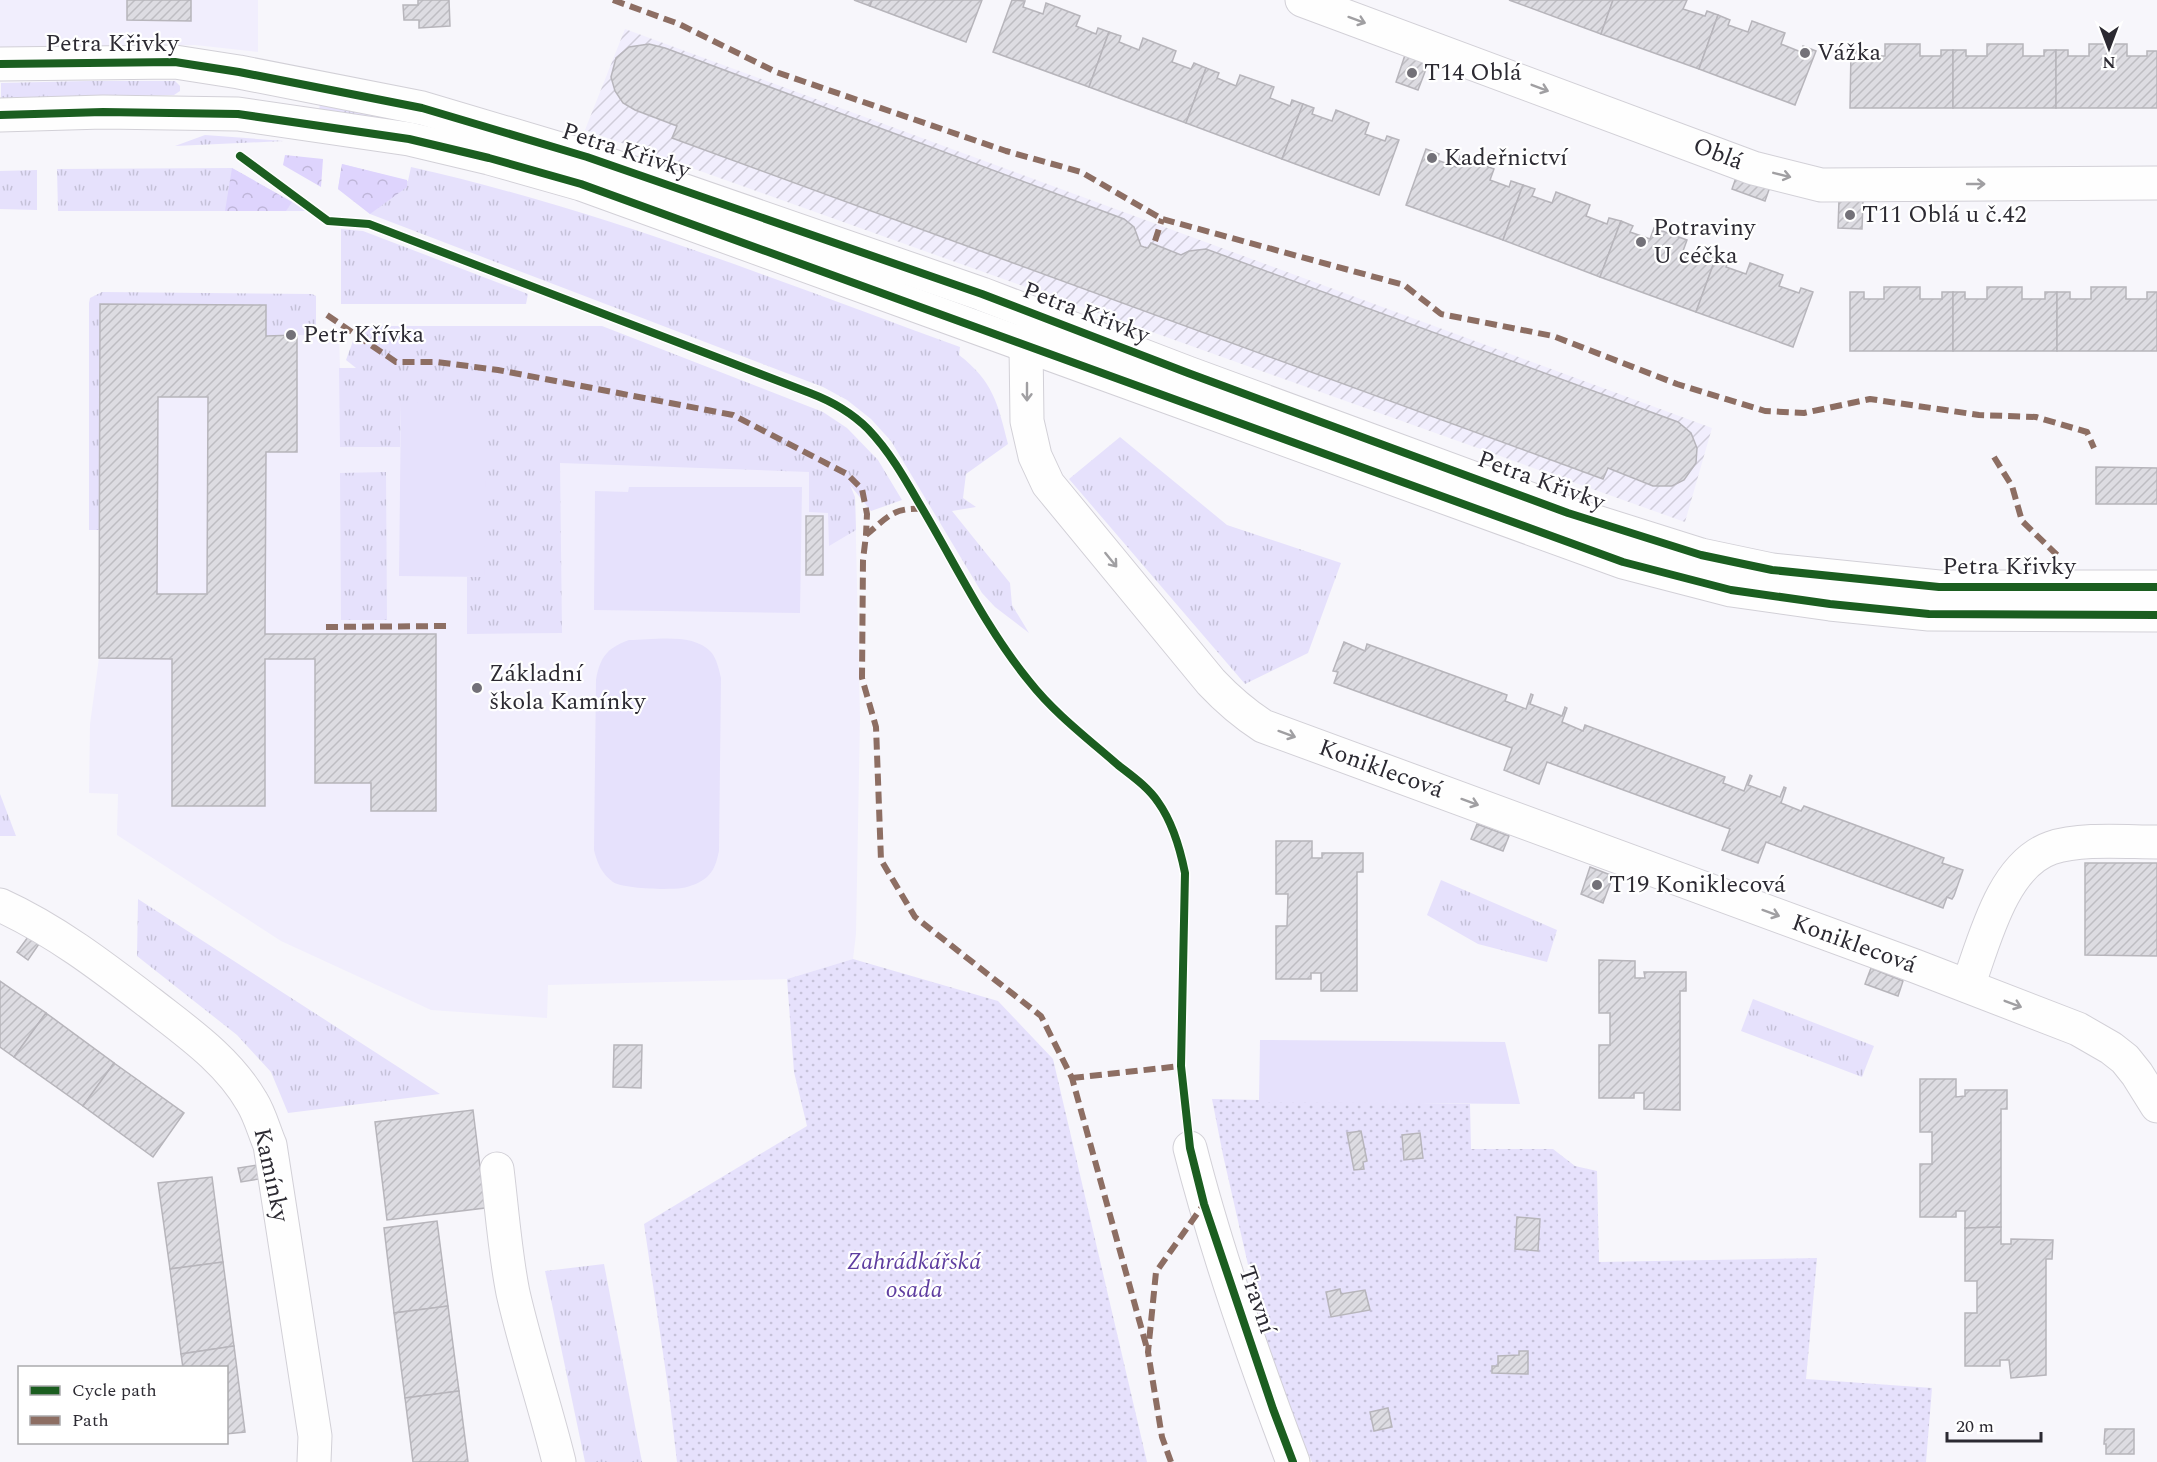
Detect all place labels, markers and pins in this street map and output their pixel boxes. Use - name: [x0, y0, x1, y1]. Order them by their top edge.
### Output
- place label: Vážka: [1817, 35, 1881, 71]
- marker: Vážka: [1798, 46, 1812, 60]
- place label: T14 Oblá: [1424, 55, 1522, 91]
- marker: T14 Oblá: [1405, 66, 1419, 80]
- place label: Kadeřnictví: [1444, 140, 1569, 176]
- marker: Kadeřnictví: [1425, 151, 1439, 165]
- place label: T11 Oblá u č.42: [1862, 197, 2027, 233]
- marker: T11 Oblá u č.42: [1843, 208, 1857, 222]
- place label: Potraviny U céčka: [1653, 210, 1757, 274]
- marker: Potraviny U céčka: [1634, 235, 1648, 249]
- place label: Petr Křívka: [303, 317, 425, 353]
- marker: Petr Křívka: [284, 328, 298, 342]
- place label: Základní škola Kamínky: [489, 656, 647, 720]
- marker: Základní škola Kamínky: [470, 681, 484, 695]
- place label: T19 Koniklecová: [1609, 867, 1786, 903]
- marker: T19 Koniklecová: [1590, 878, 1604, 892]

